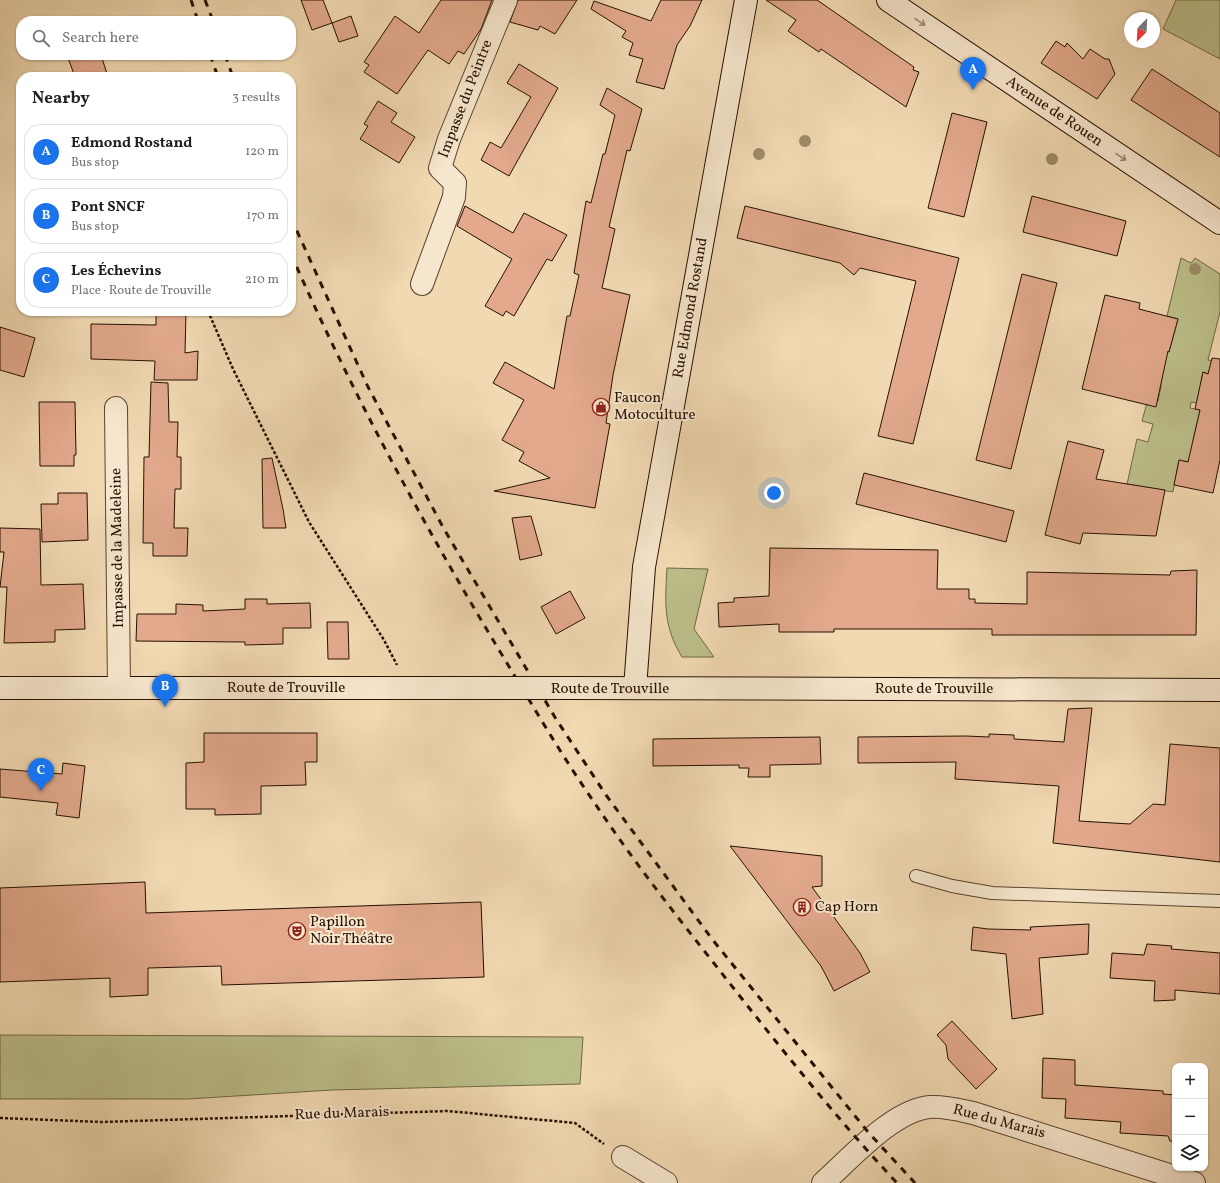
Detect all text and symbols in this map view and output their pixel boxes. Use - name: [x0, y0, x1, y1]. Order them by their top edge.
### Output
- north arrow: [1124, 12, 1160, 48]
- search box: [16, 16, 296, 60]
- one-way arrow: [914, 18, 925, 26]
- icon: search: [30, 27, 52, 49]
- text: Search here: [62, 28, 139, 49]
- street label: Impasse du Peintre: [434, 37, 498, 161]
- pin: A: [960, 57, 986, 90]
- street label: Avenue de Rouen: [1001, 72, 1107, 152]
- text: Nearby: [32, 87, 90, 110]
- text: 3 results: [232, 89, 280, 107]
- text: Edmond Rostand: [71, 133, 192, 154]
- text: A: [41, 143, 51, 161]
- text: 120 m: [245, 143, 279, 161]
- one-way arrow: [1115, 153, 1126, 161]
- text: Bus stop: [71, 154, 119, 172]
- text: Pont SNCF: [71, 197, 145, 218]
- text: B: [42, 207, 50, 225]
- text: 170 m: [246, 207, 279, 225]
- text: Bus stop: [71, 218, 119, 236]
- street label: Rue Edmond Rostand: [668, 236, 714, 380]
- text: Les Échevins: [71, 261, 161, 282]
- text: C: [42, 271, 50, 289]
- text: 210 m: [245, 271, 279, 289]
- text: Place · Route de Trouville: [71, 282, 212, 300]
- place label: Faucon Motoculture: [614, 388, 696, 426]
- shop icon: Faucon Motoculture: [591, 397, 611, 417]
- street label: Impasse de la Madeleine: [106, 468, 130, 628]
- your location: [764, 483, 784, 503]
- pin: B: [152, 674, 178, 707]
- street label: Route de Trouville: [227, 678, 345, 699]
- street label: Route de Trouville: [551, 679, 669, 700]
- street label: Route de Trouville: [875, 679, 993, 700]
- pin: C: [28, 758, 54, 791]
- building icon: Cap Horn: [792, 897, 812, 917]
- place label: Cap Horn: [815, 897, 878, 918]
- place label: Papillon Noir Théâtre: [310, 912, 393, 950]
- theatre icon: Papillon Noir Théâtre: [287, 921, 307, 941]
- map controls: [1172, 1063, 1208, 1171]
- button: +: [1172, 1063, 1208, 1099]
- button: −: [1172, 1099, 1208, 1135]
- street label: Rue du Marais: [950, 1100, 1048, 1144]
- street label: Rue du Marais: [294, 1102, 390, 1126]
- button: layers: [1172, 1135, 1208, 1171]

